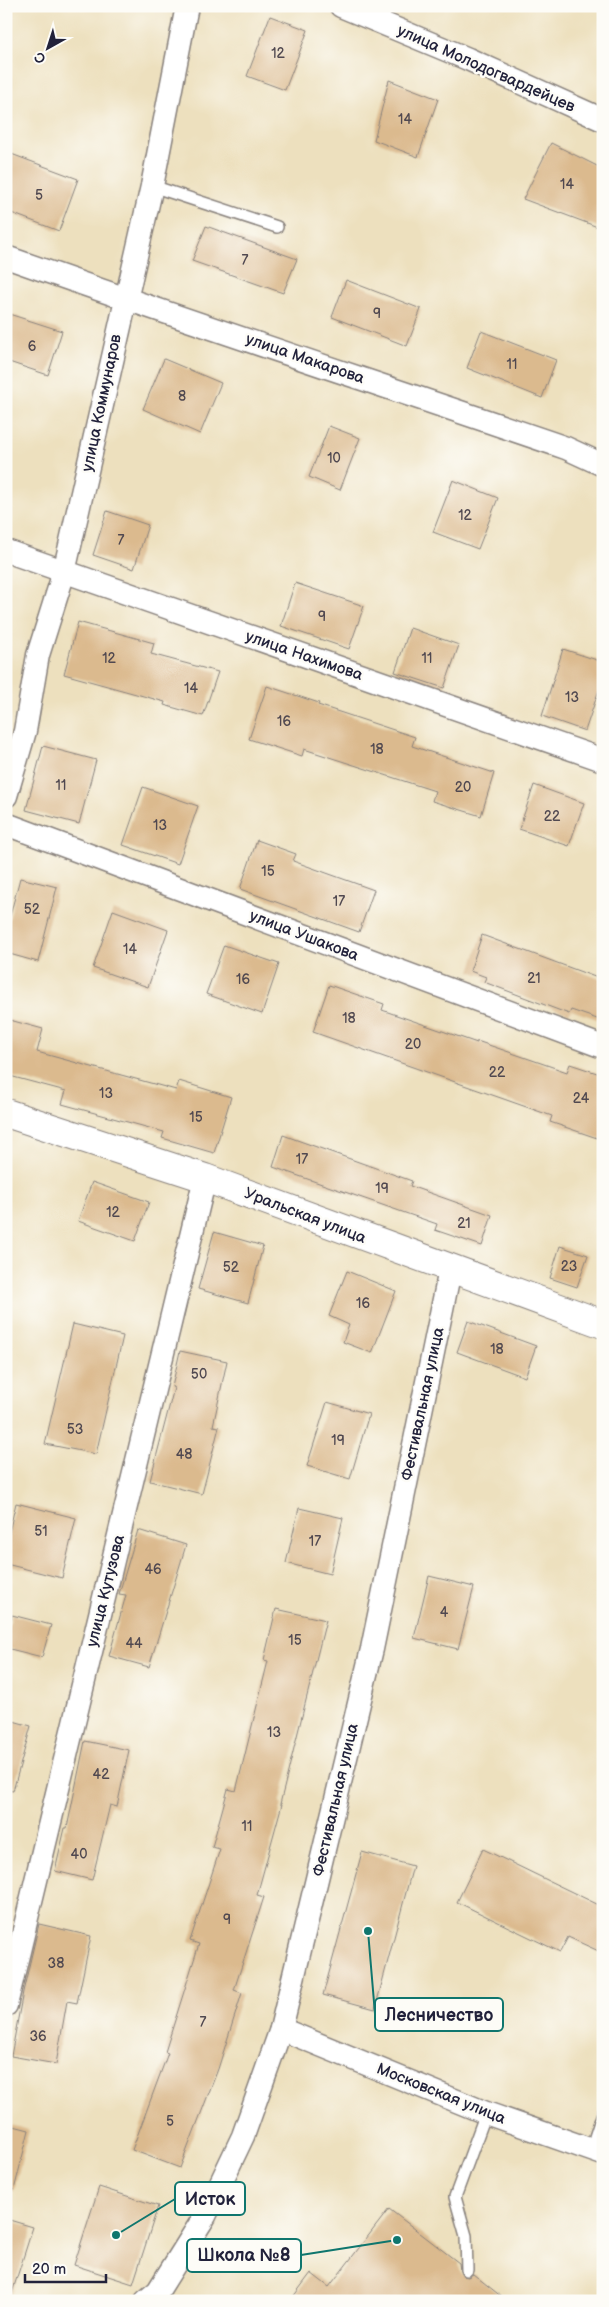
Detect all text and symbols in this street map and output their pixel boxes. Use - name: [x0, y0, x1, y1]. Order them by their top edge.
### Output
- street label: улица Молодогвардейцев: [394, 21, 578, 117]
- north arrow: [22, 22, 72, 72]
- house number: 12: [271, 45, 286, 62]
- text: С: [31, 48, 49, 67]
- house number: 14: [398, 111, 412, 128]
- house number: 14: [560, 176, 574, 193]
- house number: 5: [35, 187, 43, 204]
- house number: 7: [242, 252, 249, 269]
- house number: 9: [373, 305, 381, 322]
- street label: улица Макарова: [243, 330, 367, 388]
- street label: улица Коммунаров: [78, 332, 126, 473]
- house number: 6: [28, 338, 37, 355]
- house number: 11: [507, 356, 517, 373]
- house number: 8: [178, 388, 186, 405]
- house number: 10: [327, 450, 341, 467]
- house number: 12: [458, 507, 473, 524]
- house number: 7: [118, 532, 125, 549]
- house number: 9: [318, 608, 326, 625]
- street label: улица Нахимова: [243, 627, 366, 685]
- house number: 12: [102, 650, 117, 667]
- house number: 11: [422, 650, 432, 667]
- house number: 14: [184, 680, 198, 697]
- house number: 13: [565, 689, 579, 706]
- house number: 16: [277, 713, 291, 730]
- house number: 18: [370, 741, 384, 758]
- house number: 11: [56, 777, 66, 794]
- house number: 20: [455, 779, 471, 796]
- house number: 22: [544, 808, 561, 825]
- house number: 13: [153, 817, 167, 834]
- house number: 15: [261, 863, 275, 880]
- house number: 17: [333, 893, 345, 910]
- house number: 52: [24, 901, 41, 918]
- street label: улица Ушакова: [247, 906, 362, 966]
- house number: 14: [123, 941, 137, 958]
- house number: 21: [527, 970, 541, 987]
- house number: 16: [236, 971, 250, 988]
- house number: 18: [342, 1010, 356, 1027]
- house number: 20: [405, 1036, 421, 1053]
- house number: 22: [489, 1064, 506, 1081]
- house number: 13: [99, 1085, 113, 1102]
- house number: 24: [573, 1090, 590, 1107]
- house number: 15: [189, 1109, 203, 1126]
- house number: 17: [296, 1151, 308, 1168]
- house number: 19: [375, 1180, 389, 1197]
- street label: Уральская улица: [241, 1184, 369, 1248]
- house number: 12: [106, 1204, 121, 1221]
- house number: 21: [457, 1215, 471, 1232]
- house number: 23: [561, 1258, 577, 1275]
- house number: 52: [223, 1259, 240, 1276]
- house number: 16: [356, 1295, 370, 1312]
- street label: Фестивальная улица: [397, 1325, 449, 1482]
- house number: 18: [490, 1341, 504, 1358]
- house number: 50: [191, 1366, 207, 1383]
- house number: 53: [67, 1421, 83, 1438]
- house number: 19: [331, 1432, 345, 1449]
- house number: 48: [176, 1446, 192, 1463]
- house number: 51: [34, 1523, 48, 1540]
- street label: улица Кутузова: [83, 1532, 129, 1649]
- house number: 17: [309, 1533, 321, 1550]
- house number: 46: [144, 1561, 162, 1578]
- house number: 4: [440, 1604, 449, 1621]
- house number: 15: [288, 1632, 302, 1649]
- house number: 44: [125, 1635, 143, 1652]
- street label: Фестивальная улица: [309, 1721, 363, 1878]
- house number: 13: [267, 1724, 281, 1741]
- house number: 42: [93, 1766, 110, 1783]
- house number: 11: [242, 1818, 252, 1835]
- house number: 40: [71, 1846, 87, 1863]
- house number: 9: [223, 1911, 231, 1928]
- house number: 38: [48, 1955, 64, 1972]
- callout: Лесничество: [375, 1998, 503, 2031]
- text: Лесничество: [384, 2005, 493, 2026]
- house number: 7: [200, 2014, 207, 2031]
- house number: 36: [29, 2028, 47, 2045]
- street label: Московская улица: [374, 2059, 509, 2129]
- house number: 5: [166, 2113, 174, 2130]
- callout: Исток: [175, 2182, 245, 2215]
- text: Исток: [185, 2189, 235, 2210]
- callout: Школа №8: [187, 2239, 301, 2272]
- text: Школа №8: [197, 2245, 291, 2266]
- scale bar: [25, 2252, 106, 2284]
- text: 20 m: [32, 2260, 66, 2279]

